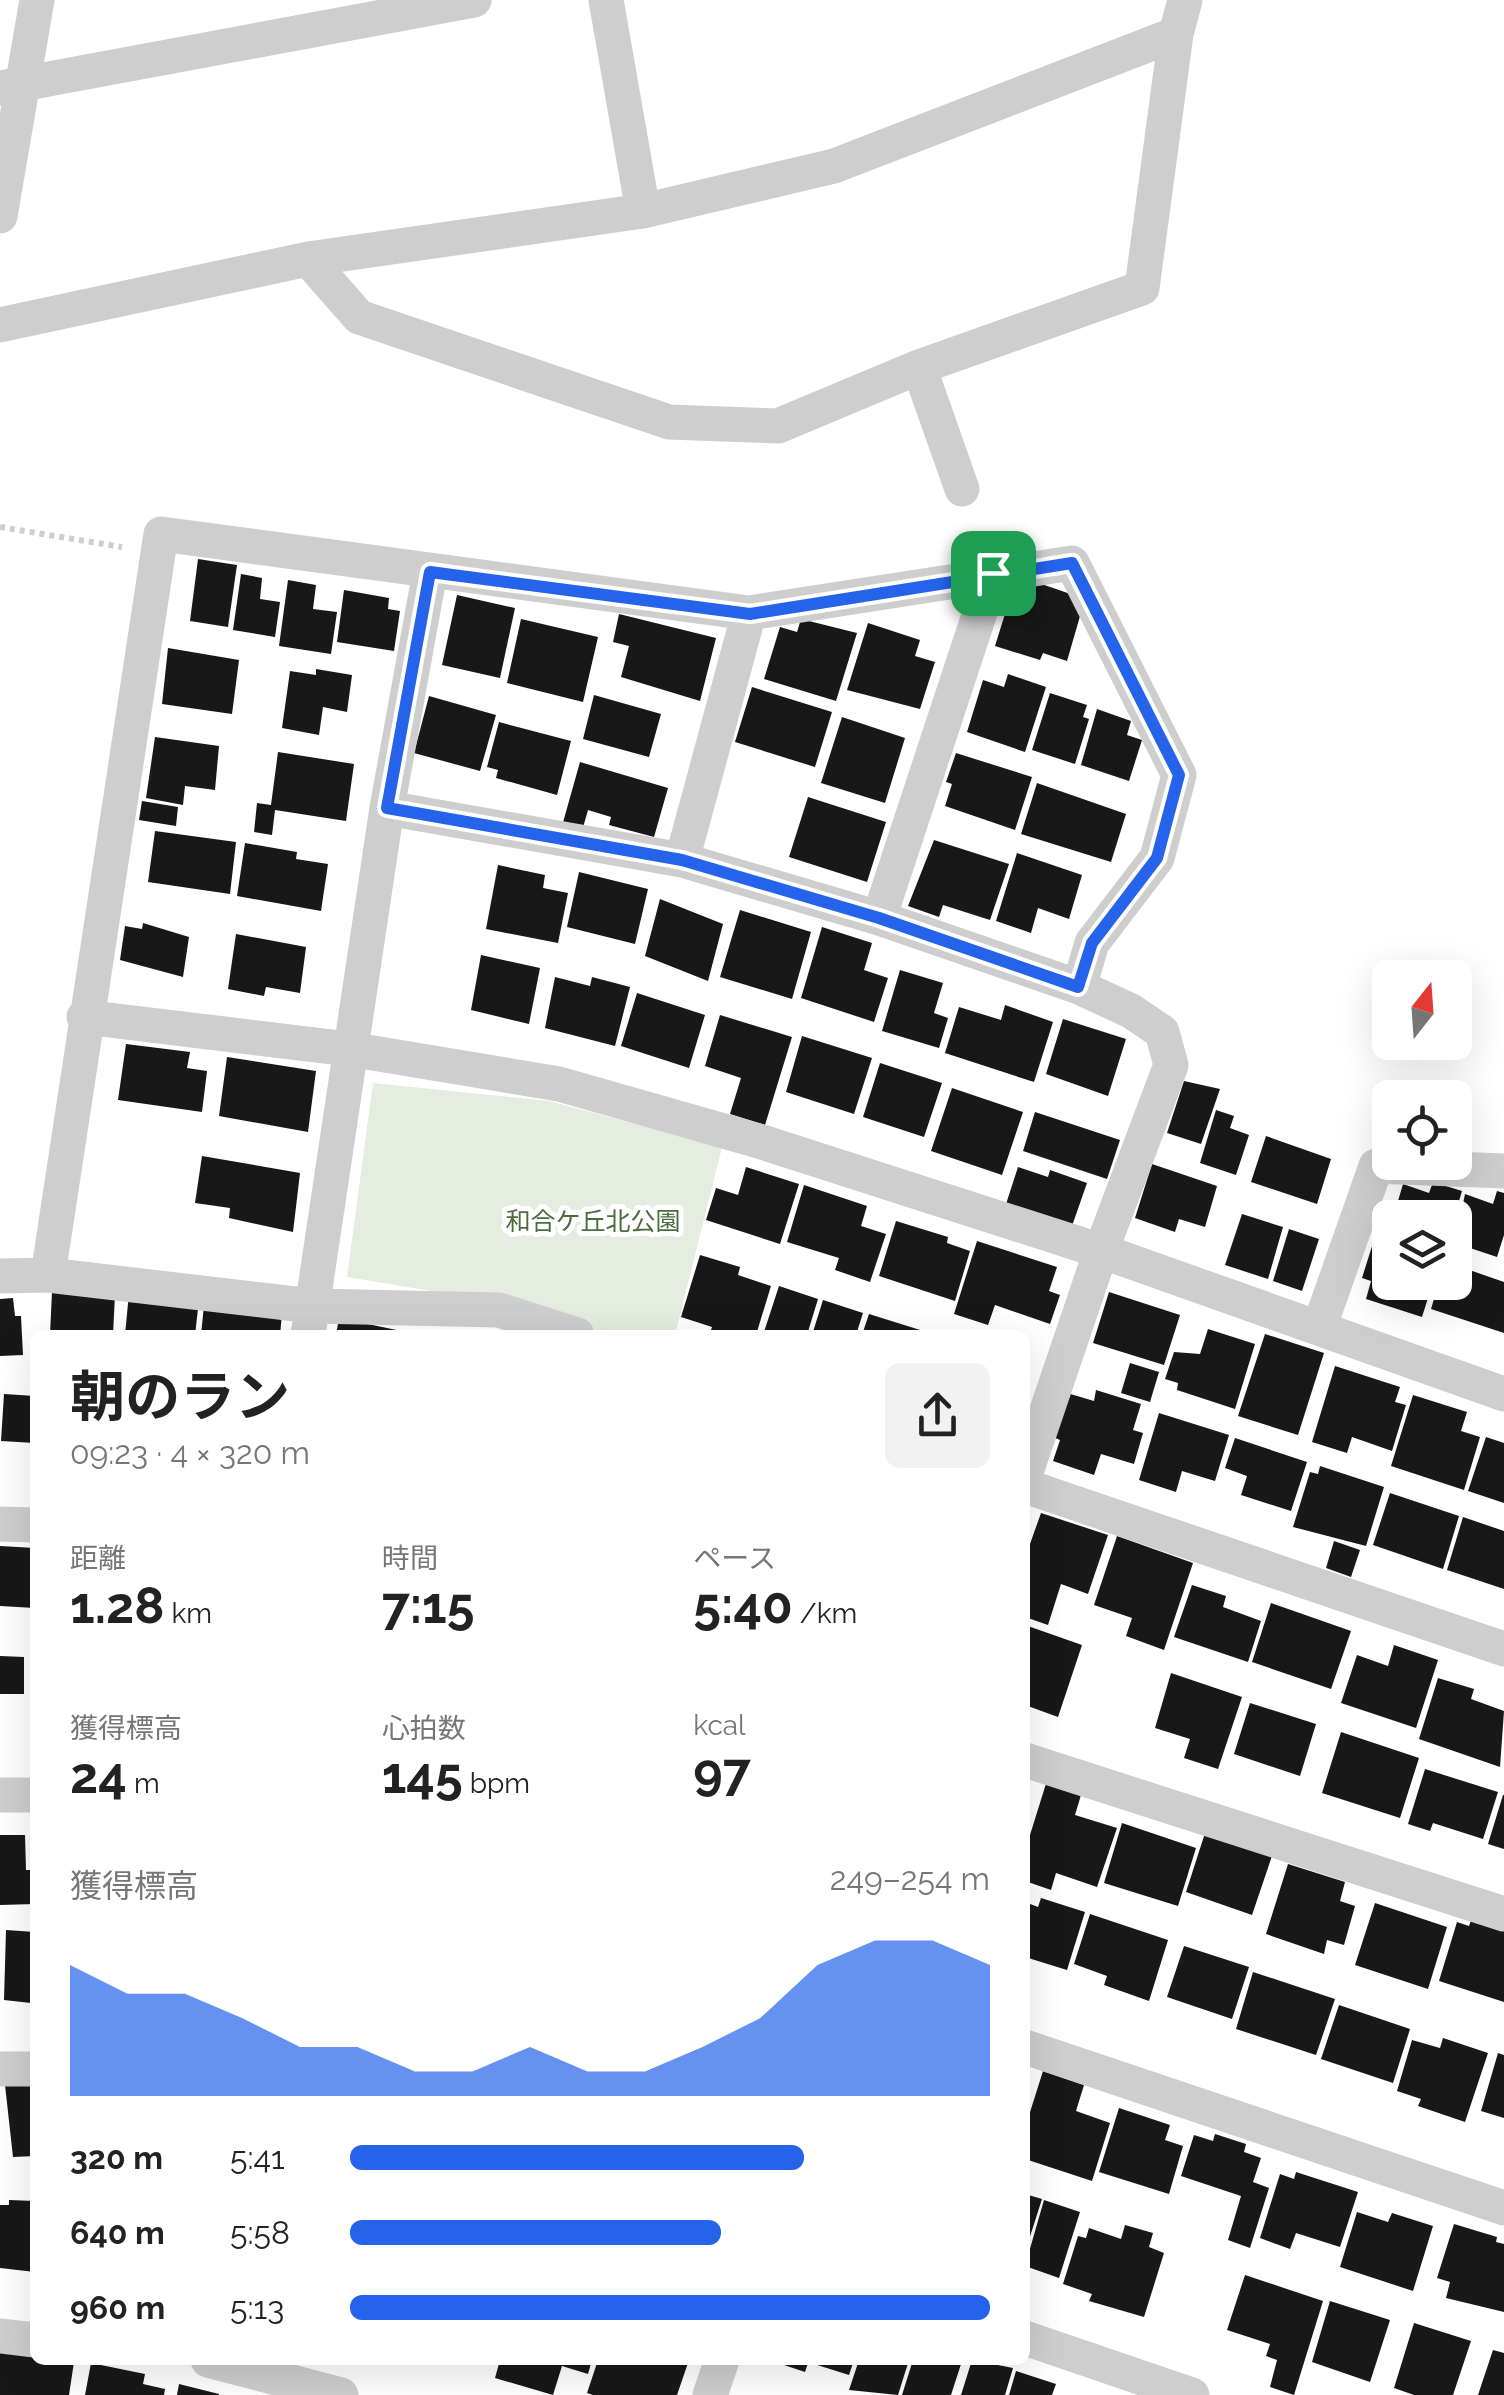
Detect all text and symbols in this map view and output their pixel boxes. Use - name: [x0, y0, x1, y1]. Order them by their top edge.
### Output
- pin: [951, 531, 1036, 616]
- icon: arrive: [966, 546, 1021, 601]
- north arrow: [1372, 960, 1472, 1060]
- map controls: [1372, 960, 1472, 1300]
- button: locate: [1372, 1080, 1472, 1180]
- button: layers: [1372, 1200, 1472, 1300]
- park label: 和合ケ丘北公園: [505, 1206, 681, 1236]
- button: share: [885, 1363, 990, 1468]
- text: 朝のラン: [70, 1364, 290, 1429]
- text: 09:23 · 4 × 320 m: [70, 1434, 310, 1471]
- text: 距離: [70, 1542, 126, 1575]
- text: 時間: [382, 1542, 438, 1575]
- text: ペース: [693, 1542, 776, 1575]
- text: 1.28: [70, 1576, 164, 1635]
- text: 7:15: [382, 1576, 474, 1635]
- text: 5:40: [693, 1576, 793, 1635]
- text: km: [164, 1597, 212, 1630]
- text: /km: [793, 1597, 857, 1630]
- text: kcal: [693, 1709, 746, 1742]
- text: 獲得標高: [70, 1712, 182, 1745]
- text: 心拍数: [382, 1712, 466, 1745]
- text: 97: [693, 1742, 751, 1801]
- text: 24: [70, 1746, 127, 1805]
- text: 145: [382, 1746, 463, 1805]
- text: m: [127, 1767, 160, 1800]
- text: bpm: [463, 1767, 530, 1800]
- text: 249–254 m: [830, 1860, 990, 1897]
- text: 獲得標高: [70, 1867, 198, 1904]
- text: 320 m: [70, 2139, 163, 2176]
- text: 5:41: [230, 2139, 285, 2176]
- text: 640 m: [70, 2214, 165, 2251]
- text: 5:58: [230, 2214, 290, 2251]
- text: 960 m: [70, 2289, 165, 2326]
- text: 5:13: [230, 2289, 284, 2326]

